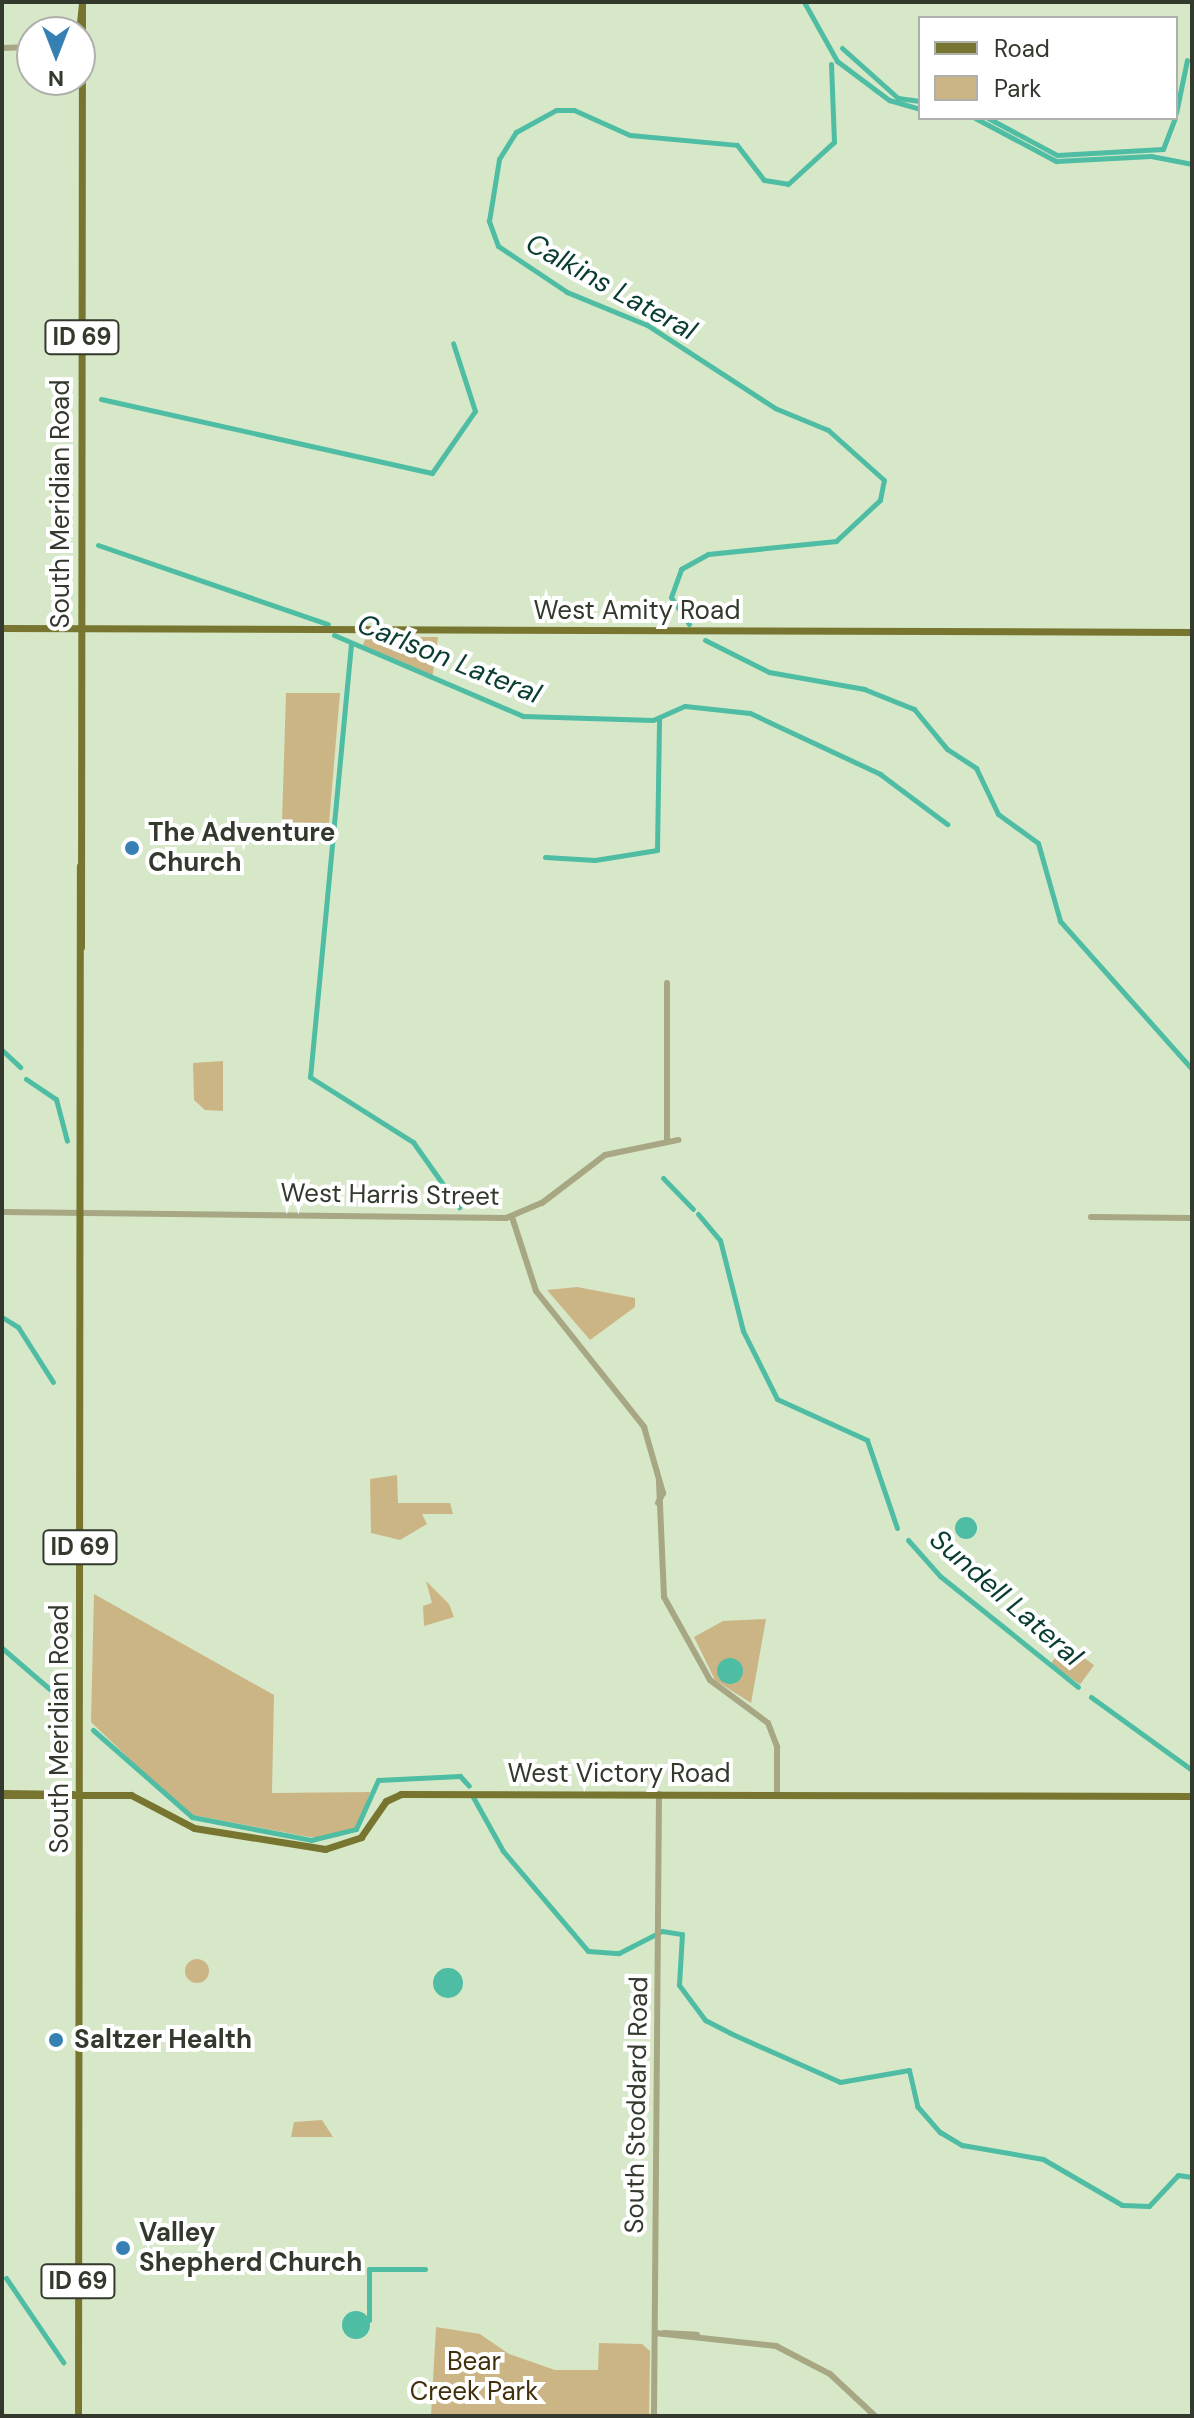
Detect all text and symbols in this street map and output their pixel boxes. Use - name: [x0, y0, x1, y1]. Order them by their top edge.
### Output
- north arrow: [16, 16, 96, 96]
- legend: [918, 16, 1178, 120]
- text: Road: [994, 33, 1050, 64]
- text: N: [48, 64, 64, 93]
- text: Park: [994, 73, 1041, 104]
- water label: Calkins Lateral: [520, 226, 702, 348]
- road number: ID 69: [44, 317, 120, 357]
- street label: South Meridian Road: [45, 379, 77, 629]
- street label: West Amity Road: [534, 595, 740, 627]
- water label: Carlson Lateral: [352, 607, 546, 711]
- place label: The Adventure Church: [148, 817, 335, 878]
- marker: The Adventure Church: [123, 839, 141, 857]
- street label: West Harris Street: [280, 1177, 500, 1213]
- water label: Sundell Lateral: [923, 1523, 1089, 1673]
- road number: ID 69: [42, 1527, 118, 1567]
- street label: South Meridian Road: [44, 1604, 76, 1854]
- street label: West Victory Road: [507, 1758, 731, 1790]
- street label: South Stoddard Road: [619, 1976, 655, 2234]
- place label: Saltzer Health: [74, 2024, 252, 2056]
- marker: Saltzer Health: [45, 2029, 67, 2051]
- place label: Valley Shepherd Church: [139, 2217, 362, 2278]
- marker: Valley Shepherd Church: [114, 2239, 132, 2257]
- road number: ID 69: [40, 2261, 116, 2301]
- park label: Bear Creek Park: [410, 2346, 538, 2408]

